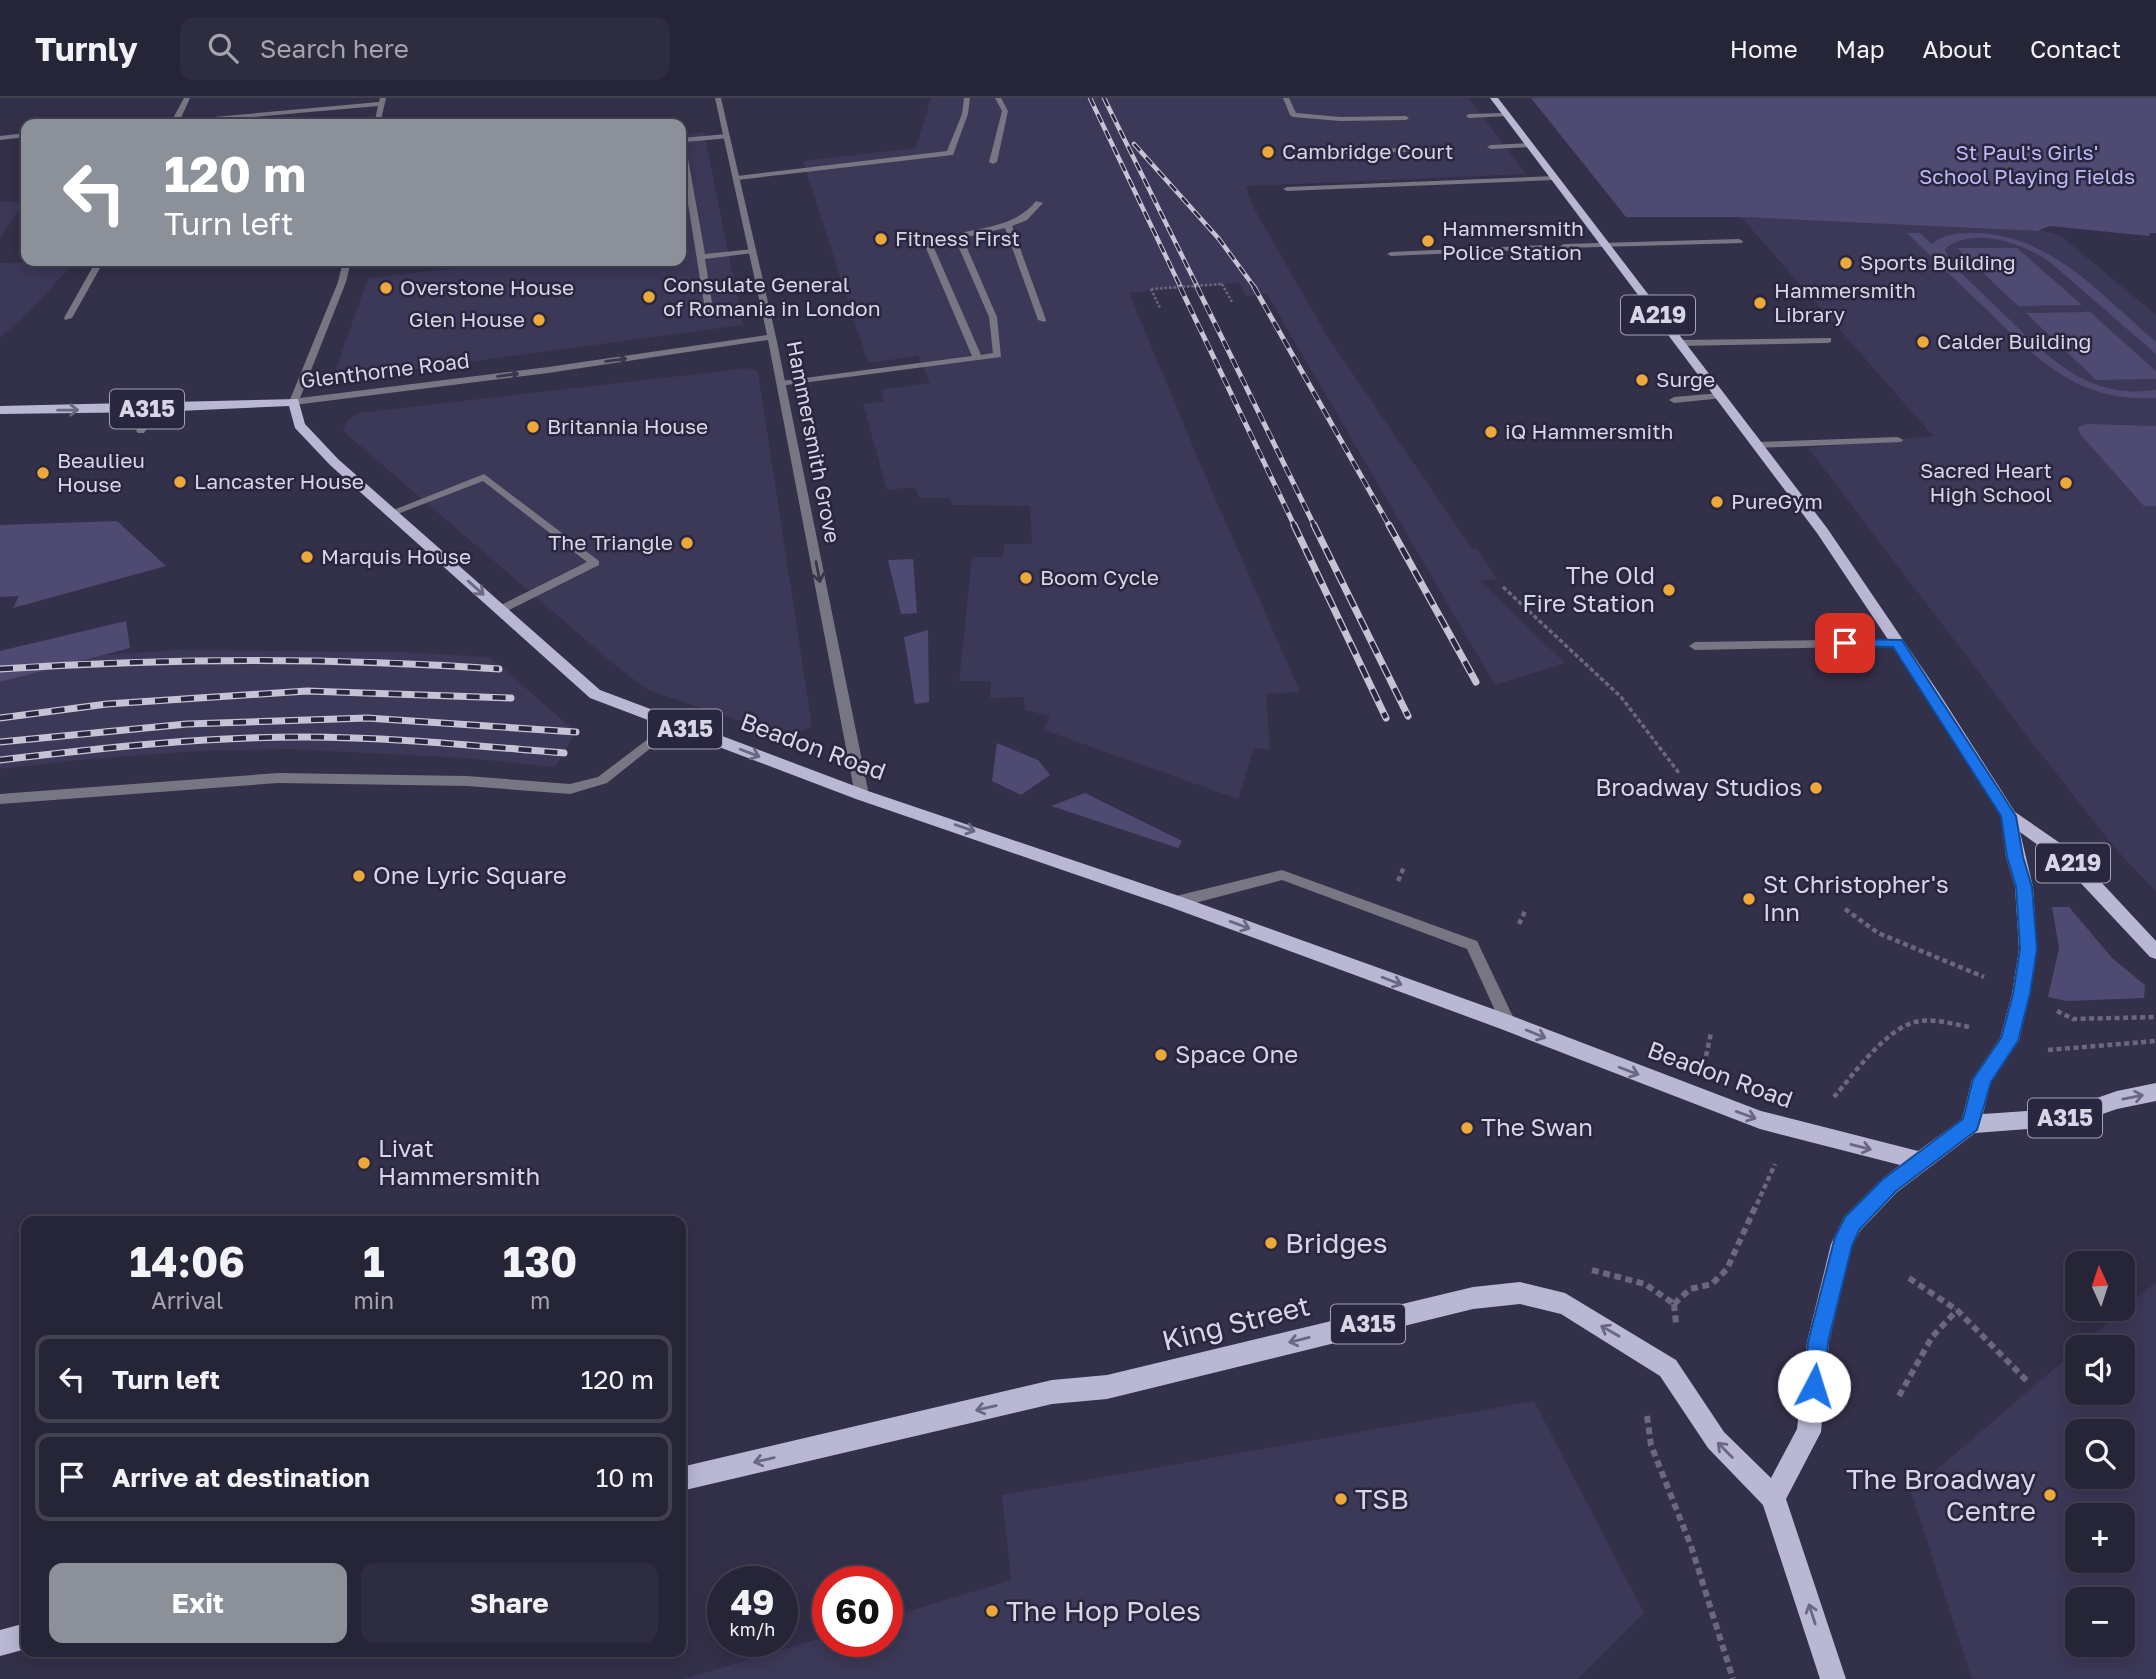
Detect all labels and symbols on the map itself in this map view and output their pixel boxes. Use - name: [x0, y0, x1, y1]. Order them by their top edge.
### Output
- place label: Cambridge Court: [1282, 138, 1453, 164]
- park label: St Paul's Girls' School Playing Fields: [1919, 139, 2135, 189]
- marker: Cambridge Court: [1260, 144, 1276, 160]
- place label: Hammersmith Police Station: [1442, 215, 1584, 265]
- place label: Fitness First: [895, 225, 1020, 251]
- marker: Fitness First: [873, 231, 889, 247]
- marker: Hammersmith Police Station: [1420, 233, 1436, 249]
- place label: Sports Building: [1860, 249, 2016, 275]
- marker: Sports Building: [1838, 255, 1854, 271]
- place label: Consulate General of Romania in London: [663, 271, 881, 321]
- place label: Overstone House: [400, 274, 574, 300]
- place label: Hammersmith Library: [1774, 277, 1916, 327]
- marker: Overstone House: [378, 280, 394, 296]
- marker: Consulate General of Romania in London: [641, 289, 657, 305]
- marker: Hammersmith Library: [1752, 295, 1768, 311]
- road number: A219: [1621, 296, 1695, 334]
- place label: Glen House: [409, 306, 525, 332]
- marker: Glen House: [531, 312, 547, 328]
- place label: Calder Building: [1937, 328, 2091, 354]
- marker: Calder Building: [1915, 334, 1931, 350]
- street label: Hammersmith Grove: [782, 338, 846, 545]
- street label: Glenthorne Road: [299, 347, 471, 393]
- one-way arrow: [604, 353, 627, 366]
- place label: Surge: [1656, 366, 1715, 392]
- one-way arrow: [496, 368, 519, 381]
- marker: Surge: [1634, 372, 1650, 388]
- road number: A315: [110, 390, 184, 428]
- one-way arrow: [56, 403, 79, 416]
- place label: Britannia House: [547, 413, 708, 439]
- place label: iQ Hammersmith: [1505, 418, 1673, 444]
- marker: Britannia House: [525, 419, 541, 435]
- marker: iQ Hammersmith: [1483, 424, 1499, 440]
- place label: Beaulieu House: [57, 447, 145, 497]
- place label: Sacred Heart High School: [1920, 457, 2052, 507]
- marker: Beaulieu House: [35, 465, 51, 481]
- place label: Lancaster House: [194, 468, 364, 494]
- marker: Lancaster House: [172, 474, 188, 490]
- marker: Sacred Heart High School: [2058, 475, 2074, 491]
- place label: PureGym: [1731, 488, 1823, 514]
- marker: PureGym: [1709, 494, 1725, 510]
- place label: The Triangle: [548, 529, 673, 555]
- marker: The Triangle: [679, 535, 695, 551]
- place label: Marquis House: [321, 543, 471, 569]
- marker: Marquis House: [299, 549, 315, 565]
- one-way arrow: [812, 560, 826, 583]
- place label: The Old Fire Station: [1522, 560, 1655, 617]
- place label: Boom Cycle: [1040, 564, 1159, 590]
- marker: Boom Cycle: [1018, 570, 1034, 586]
- one-way arrow: [467, 579, 484, 596]
- marker: The Old Fire Station: [1661, 582, 1677, 598]
- pin: [1815, 613, 1875, 673]
- street label: Beadon Road: [737, 706, 890, 785]
- road number: A315: [648, 709, 722, 748]
- one-way arrow: [739, 747, 761, 760]
- place label: Broadway Studios: [1595, 772, 1802, 801]
- marker: Broadway Studios: [1808, 780, 1824, 796]
- one-way arrow: [953, 823, 975, 835]
- road number: A219: [2036, 844, 2110, 883]
- place label: One Lyric Square: [373, 860, 567, 889]
- marker: One Lyric Square: [351, 868, 367, 884]
- place label: St Christopher's Inn: [1763, 869, 1949, 926]
- marker: St Christopher's Inn: [1741, 891, 1757, 907]
- one-way arrow: [1229, 920, 1251, 932]
- one-way arrow: [1381, 976, 1403, 988]
- one-way arrow: [1525, 1028, 1546, 1041]
- street label: Beadon Road: [1644, 1034, 1797, 1113]
- place label: Space One: [1175, 1039, 1298, 1068]
- marker: Space One: [1153, 1047, 1169, 1063]
- one-way arrow: [1618, 1065, 1639, 1078]
- one-way arrow: [2121, 1089, 2144, 1103]
- road number: A315: [2028, 1099, 2102, 1138]
- one-way arrow: [1734, 1110, 1756, 1122]
- place label: The Swan: [1481, 1112, 1593, 1141]
- marker: The Swan: [1459, 1120, 1475, 1136]
- place label: Livat Hammersmith: [378, 1133, 540, 1190]
- one-way arrow: [1849, 1141, 1872, 1154]
- marker: Livat Hammersmith: [356, 1155, 372, 1171]
- place label: Bridges: [1285, 1226, 1388, 1259]
- marker: Bridges: [1263, 1235, 1279, 1251]
- north arrow: [2065, 1251, 2135, 1321]
- street label: King Street: [1159, 1288, 1313, 1357]
- road number: A315: [1331, 1304, 1405, 1344]
- one-way arrow: [1601, 1324, 1621, 1338]
- one-way arrow: [1288, 1334, 1311, 1347]
- position arrow: [1777, 1349, 1851, 1423]
- one-way arrow: [975, 1402, 998, 1415]
- one-way arrow: [1717, 1441, 1734, 1458]
- one-way arrow: [753, 1454, 776, 1467]
- place label: The Broadway Centre: [1846, 1462, 2036, 1527]
- place label: TSB: [1355, 1482, 1409, 1515]
- marker: The Broadway Centre: [2042, 1487, 2058, 1503]
- marker: TSB: [1333, 1491, 1349, 1507]
- speed limit sign: 60: [812, 1566, 903, 1657]
- place label: The Hop Poles: [1006, 1594, 1201, 1627]
- marker: The Hop Poles: [984, 1603, 1000, 1619]
- one-way arrow: [1805, 1604, 1817, 1626]

